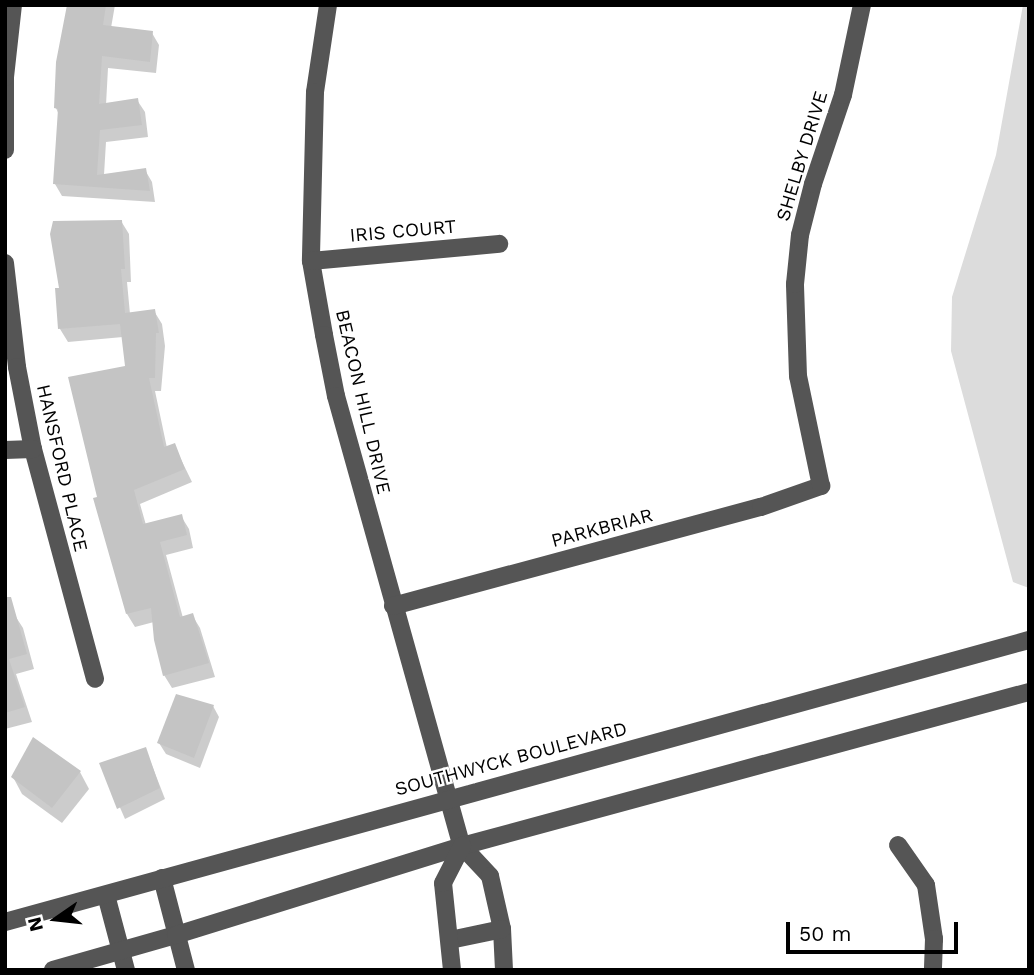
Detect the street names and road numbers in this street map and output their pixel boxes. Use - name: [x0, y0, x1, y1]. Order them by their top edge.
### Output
- street label: SHELBY DRIVE: [771, 88, 833, 224]
- street label: IRIS COURT: [349, 215, 457, 247]
- street label: BEACON HILL DRIVE: [331, 307, 395, 497]
- street label: HANSFORD PLACE: [32, 382, 92, 554]
- street label: PARKBRIAR: [549, 504, 655, 552]
- street label: SOUTHWYCK BOULEVARD: [392, 717, 630, 801]

